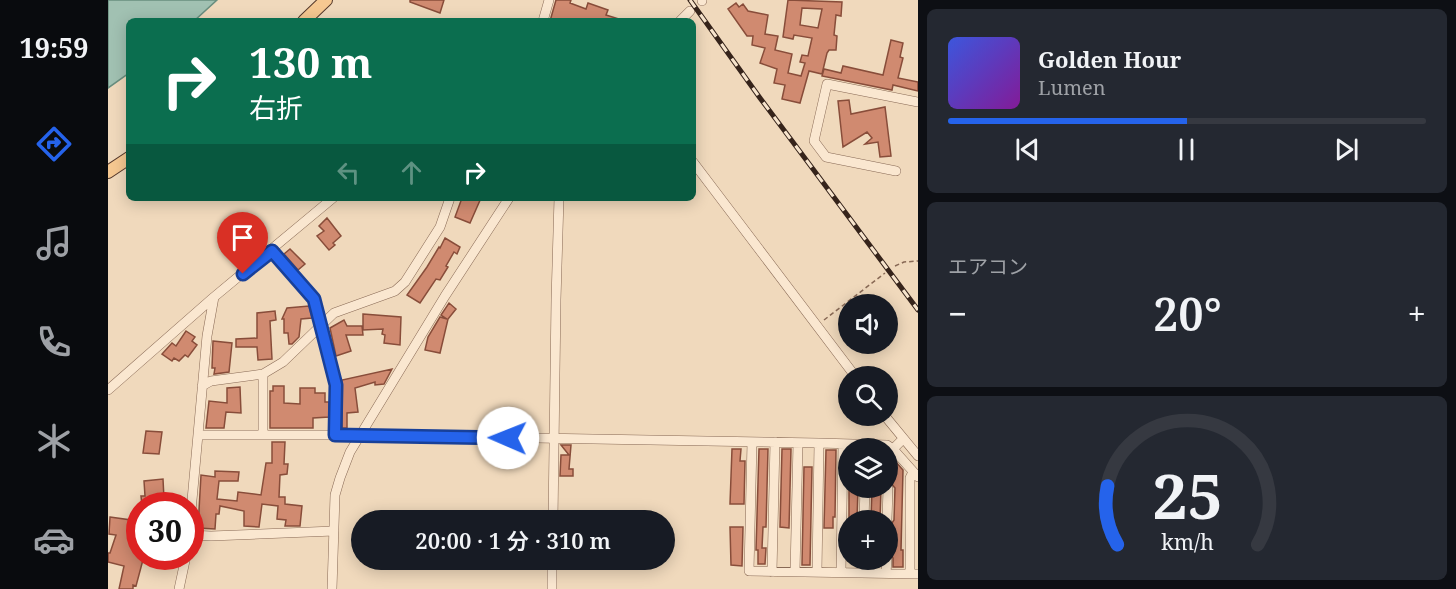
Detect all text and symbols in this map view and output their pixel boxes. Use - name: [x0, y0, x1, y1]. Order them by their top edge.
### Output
- text: 19:59: [19, 29, 89, 66]
- text: 130 m: [249, 33, 373, 90]
- icon: right: [150, 42, 228, 120]
- text: Golden Hour: [1038, 44, 1181, 74]
- text: Lumen: [1038, 74, 1106, 101]
- text: 右折: [249, 89, 303, 126]
- icon: directions: [33, 123, 75, 165]
- icon: previous: [1011, 133, 1044, 166]
- icon: pause: [1170, 133, 1203, 166]
- icon: next: [1330, 133, 1363, 166]
- icon: left: [332, 156, 365, 189]
- icon: ahead: [395, 156, 428, 189]
- icon: right: [458, 156, 491, 189]
- pin: [217, 212, 268, 274]
- icon: arrive: [226, 221, 259, 254]
- icon: music: [33, 222, 75, 264]
- text: エアコン: [948, 253, 1028, 280]
- text: 20°: [1153, 283, 1222, 344]
- text: −: [948, 291, 967, 336]
- text: +: [1408, 291, 1426, 336]
- map controls: [838, 294, 898, 570]
- button: sound: [838, 294, 898, 354]
- icon: phone: [33, 321, 75, 363]
- button: search: [838, 366, 898, 426]
- position arrow: [476, 406, 540, 470]
- icon: climate: [33, 420, 75, 462]
- button: layers: [838, 438, 898, 498]
- text: 25: [1152, 452, 1222, 537]
- speed limit sign: 30: [126, 492, 204, 570]
- button: +: [838, 510, 898, 570]
- icon: car: [33, 519, 75, 561]
- text: 20:00 · 1 分 · 310 m: [415, 525, 611, 555]
- text: km/h: [1161, 527, 1214, 556]

